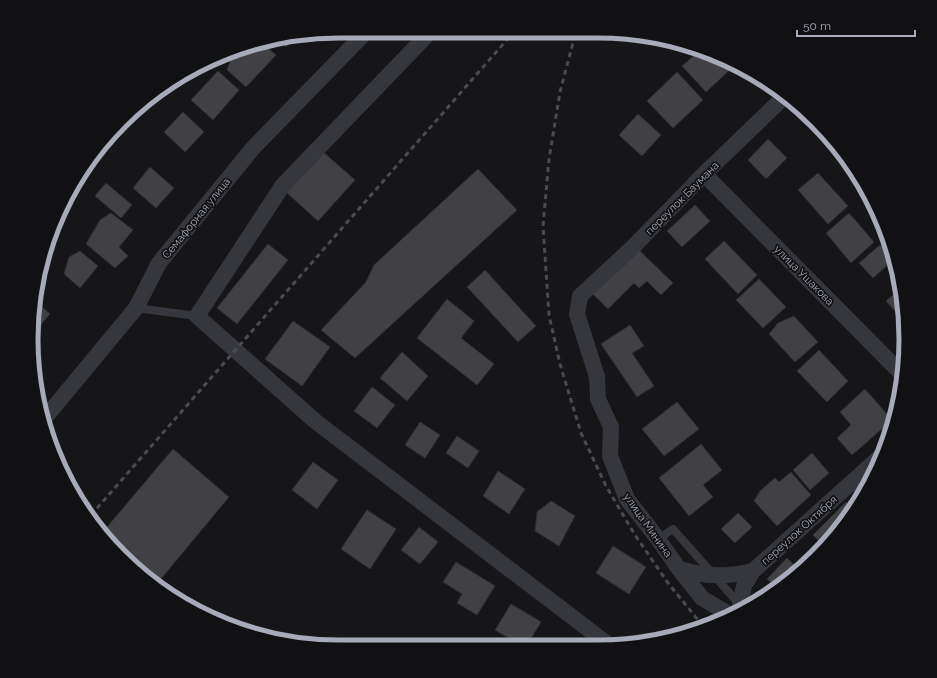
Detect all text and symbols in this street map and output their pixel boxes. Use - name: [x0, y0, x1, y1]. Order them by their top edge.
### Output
- scale bar: [797, 12, 915, 38]
- text: 50 m: [803, 19, 831, 33]
- street label: переулок Баумана: [643, 159, 722, 238]
- street label: Семафорная улица: [160, 175, 233, 261]
- street label: улица Ушакова: [771, 243, 836, 308]
- street label: улица Минина: [621, 491, 675, 560]
- street label: переулок Октября: [759, 493, 840, 568]

